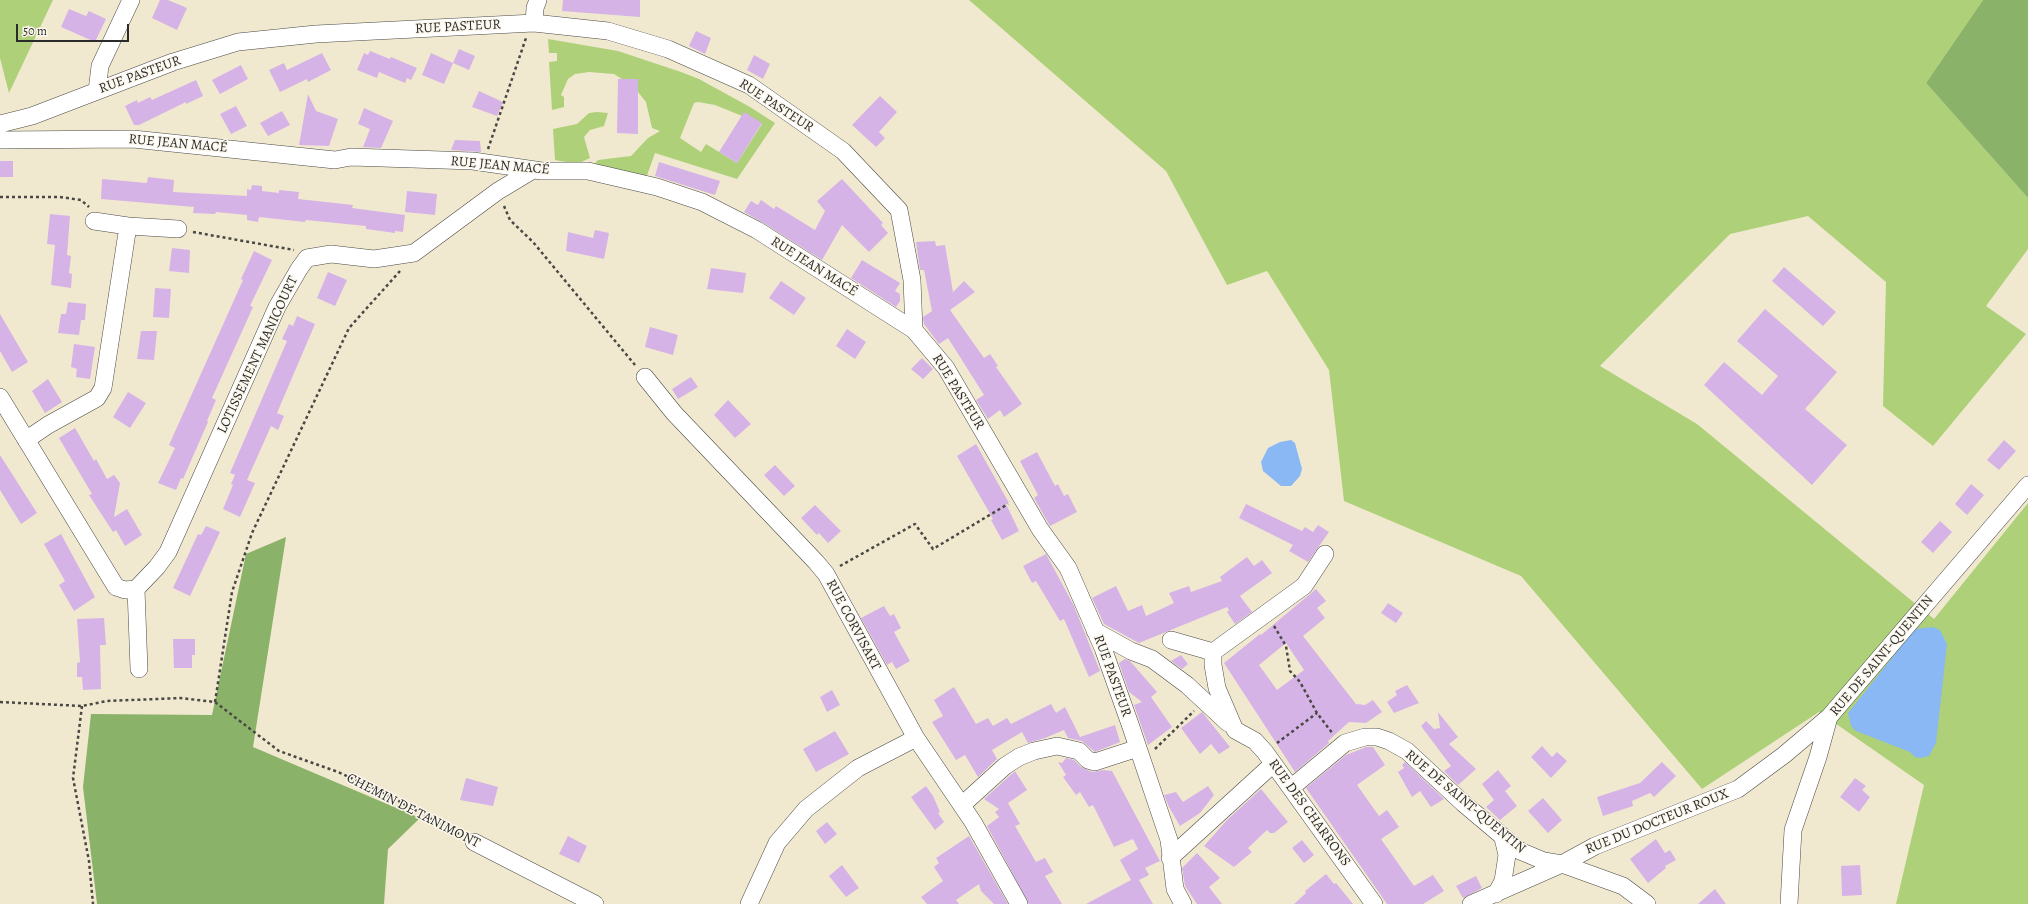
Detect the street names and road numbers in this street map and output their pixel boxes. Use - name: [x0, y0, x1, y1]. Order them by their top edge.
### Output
- street label: RUE PASTEUR: [415, 16, 501, 38]
- street label: RUE PASTEUR: [97, 52, 183, 98]
- street label: RUE PASTEUR: [735, 76, 817, 136]
- street label: RUE JEAN MACÉ: [128, 131, 228, 157]
- street label: RUE JEAN MACÉ: [450, 153, 550, 179]
- street label: RUE JEAN MACÉ: [767, 234, 861, 300]
- street label: LOTISSEMENT MANICOURT: [214, 274, 302, 436]
- street label: RUE PASTEUR: [928, 351, 988, 433]
- street label: RUE CORVISART: [822, 577, 884, 673]
- street label: RUE DE SAINT-QUENTIN: [1827, 592, 1937, 720]
- street label: RUE PASTEUR: [1089, 633, 1135, 719]
- street label: RUE DE SAINT-QUENTIN: [1401, 747, 1529, 857]
- street label: RUE DES CHARRONS: [1264, 756, 1354, 870]
- street label: CHEMIN DE TANIMONT: [343, 770, 483, 852]
- street label: RUE DU DOCTEUR ROUX: [1583, 786, 1731, 858]

